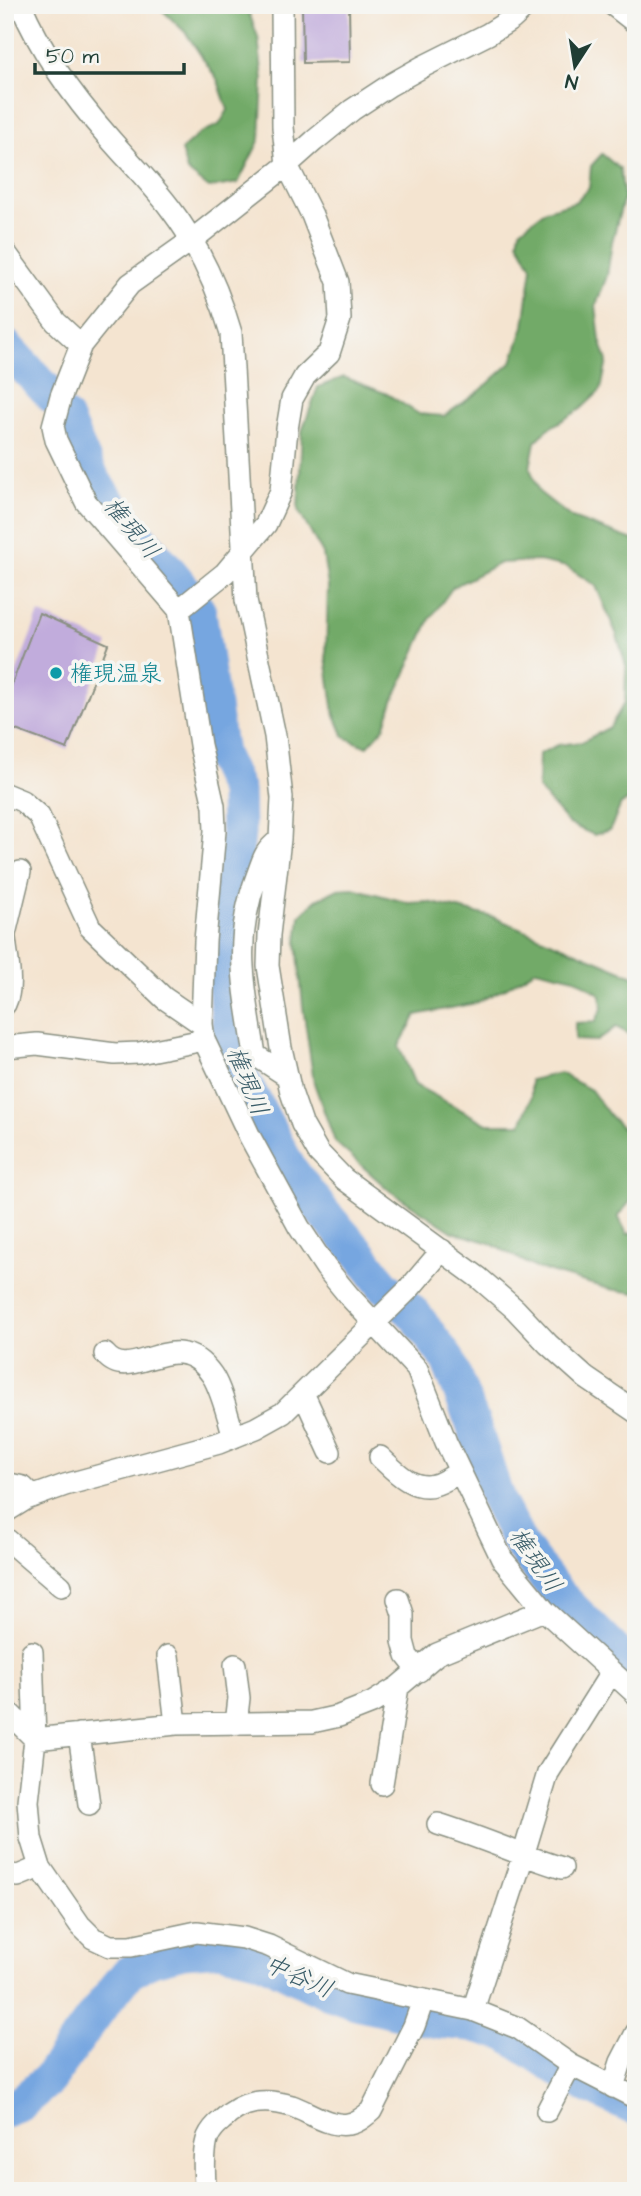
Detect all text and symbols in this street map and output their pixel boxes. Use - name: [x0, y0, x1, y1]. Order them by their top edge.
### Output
- scale bar: [35, 32, 184, 76]
- north arrow: [540, 32, 610, 102]
- text: 50 m: [46, 42, 100, 71]
- text: N: [563, 67, 580, 96]
- water label: 権現川: [95, 490, 167, 567]
- place label: 権現温泉: [70, 658, 162, 690]
- marker: 権現温泉: [48, 665, 64, 681]
- water label: 権現川: [218, 1042, 276, 1121]
- water label: 権現川: [501, 1521, 570, 1600]
- water label: 中谷川: [259, 1947, 338, 2007]

